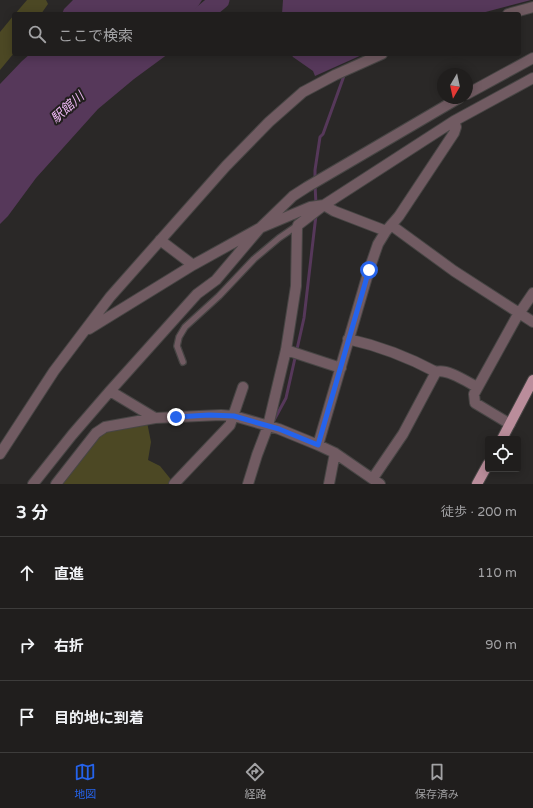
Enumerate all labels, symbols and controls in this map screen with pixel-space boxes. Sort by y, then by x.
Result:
search box [12,12,521,56]
icon: search [26,23,48,45]
text: ここで検索 [58,27,133,45]
north arrow [437,68,473,104]
water label: 駅館川 [48,87,89,127]
route start [360,261,378,279]
route end [167,408,185,426]
map controls [485,436,521,472]
button: locate [485,436,521,472]
text: 3 分 [16,502,48,523]
text: 徒歩 · 200 m [441,504,517,520]
icon: ahead [16,562,38,584]
text: 直進 [54,565,84,583]
text: 110 m [477,565,517,581]
icon: right [16,634,38,656]
text: 右折 [54,637,84,655]
text: 90 m [485,637,517,653]
icon: arrive [16,706,38,728]
text: 目的地に到着 [54,709,144,727]
tab: 地図 [74,761,96,801]
tab: 経路 [244,761,266,801]
tab: 保存済み [415,761,459,801]

